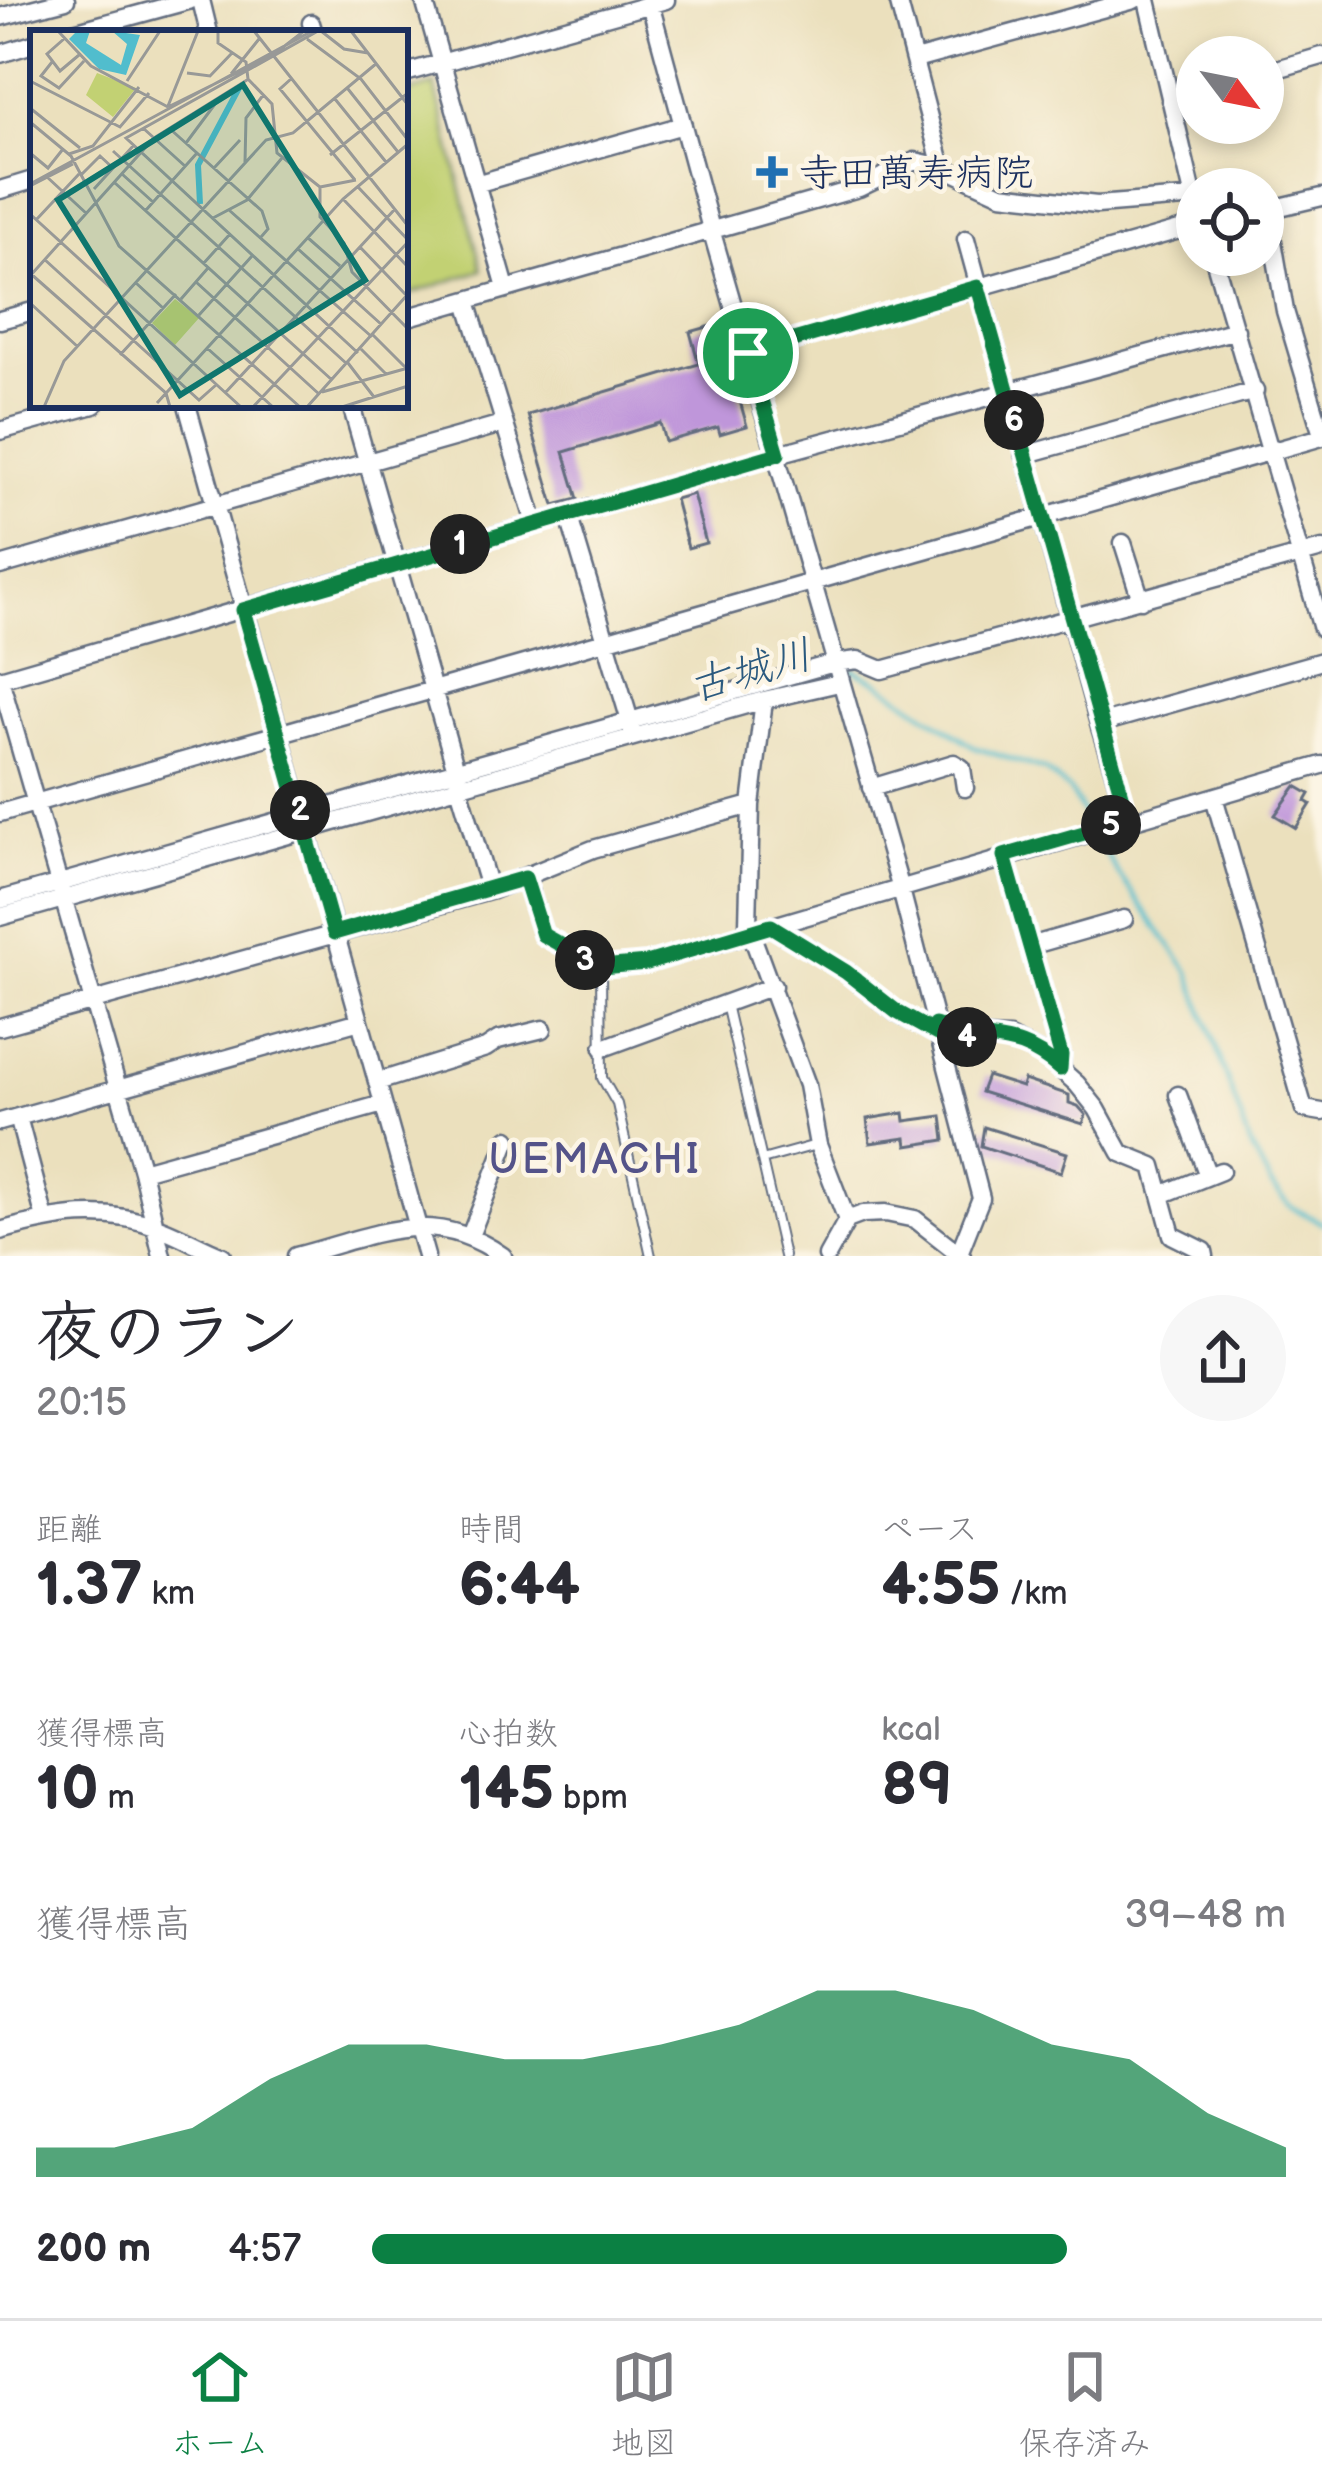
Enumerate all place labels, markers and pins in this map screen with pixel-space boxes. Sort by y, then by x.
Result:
place label: 寺田萬寿病院 [799,151,1033,198]
marker: 寺田萬寿病院 [756,156,788,188]
pin [697,302,799,404]
pin: 6 [984,390,1044,450]
pin: 1 [430,514,490,574]
pin: 2 [270,780,330,840]
pin: 5 [1081,795,1141,855]
pin: 3 [555,930,615,990]
pin: 4 [937,1007,997,1067]

